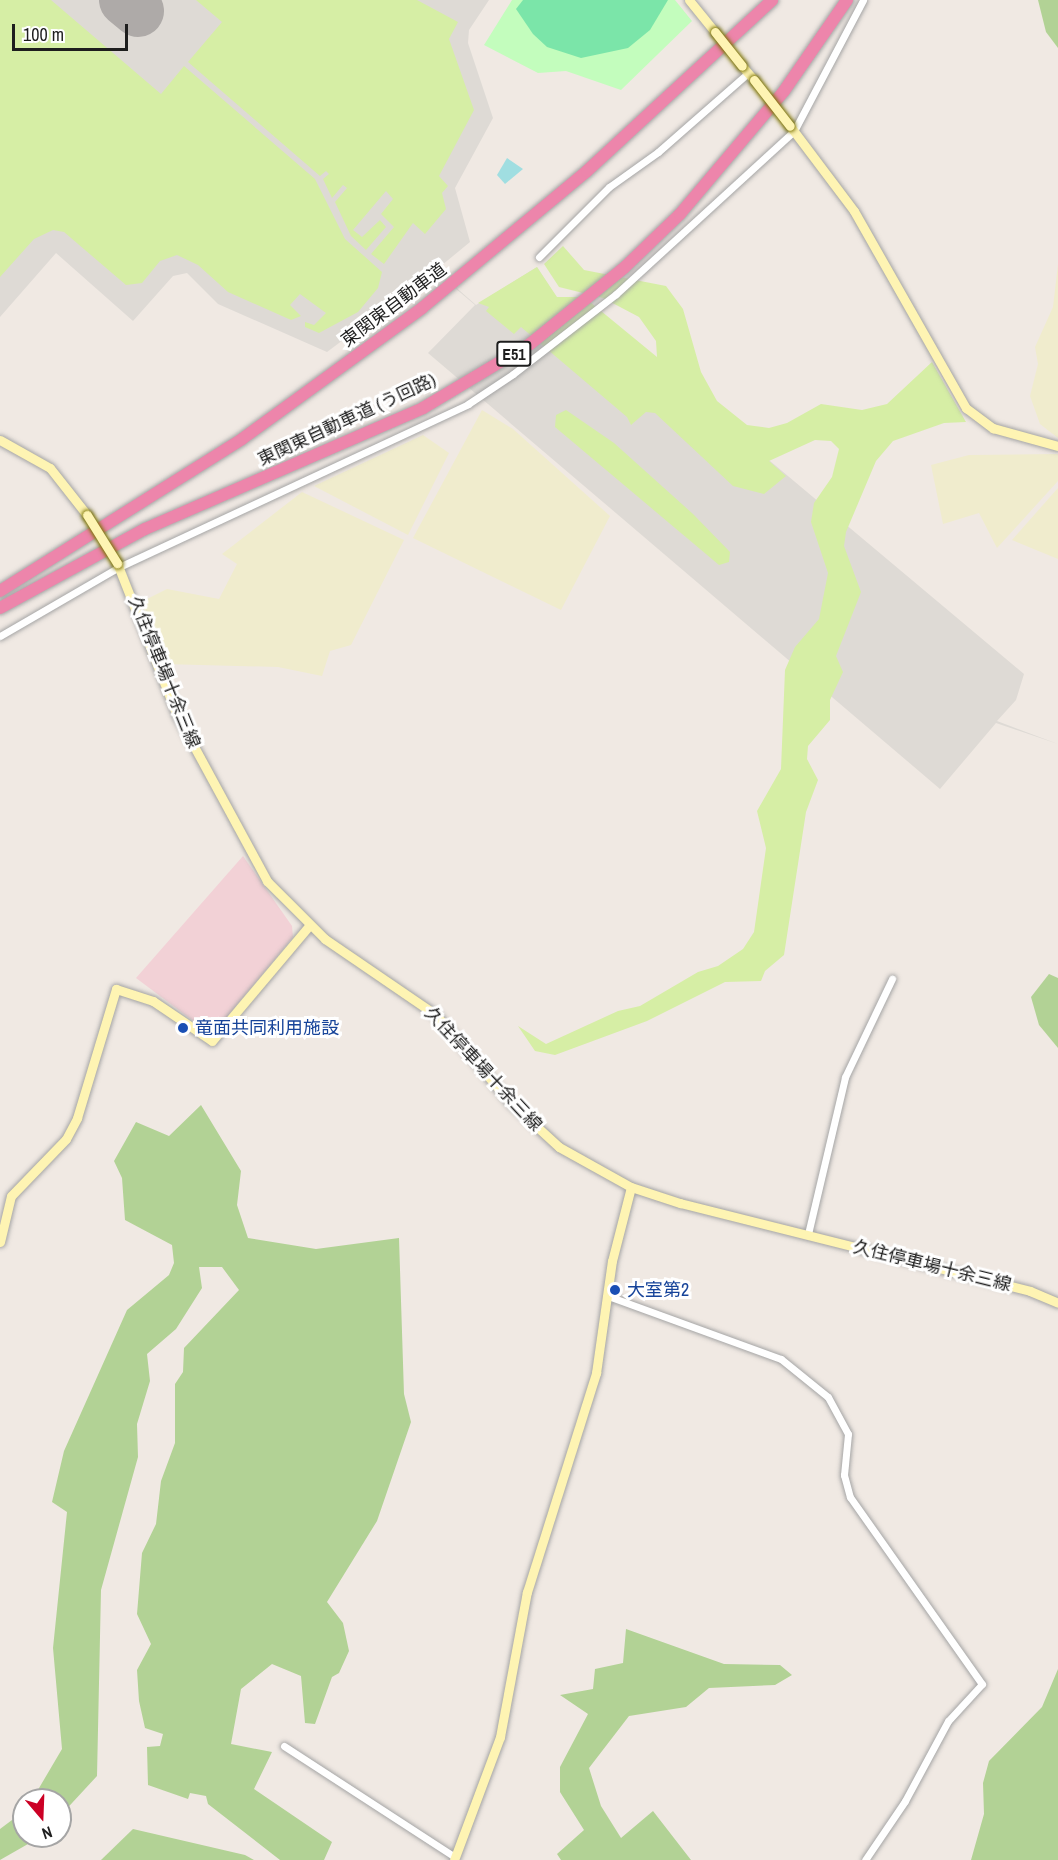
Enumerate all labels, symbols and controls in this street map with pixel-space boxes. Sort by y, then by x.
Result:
scale bar [15,12,130,50]
text: 100 m [23,22,64,47]
street label: 東関東自動車道 [337,258,451,352]
road number: E51 [496,341,532,367]
street label: 東関東自動車道 (う回路) [255,369,439,471]
street label: 久住停車場十余三線 [124,593,204,751]
street label: 久住停車場十余三線 [420,1002,546,1136]
place label: 竜面共同利用施設 [195,1017,339,1039]
marker: 竜面共同利用施設 [176,1021,190,1035]
street label: 久住停車場十余三線 [851,1236,1013,1296]
place label: 大室第2 [627,1279,689,1301]
marker: 大室第2 [608,1283,622,1297]
north arrow [12,1788,72,1848]
text: N [39,1821,55,1845]

